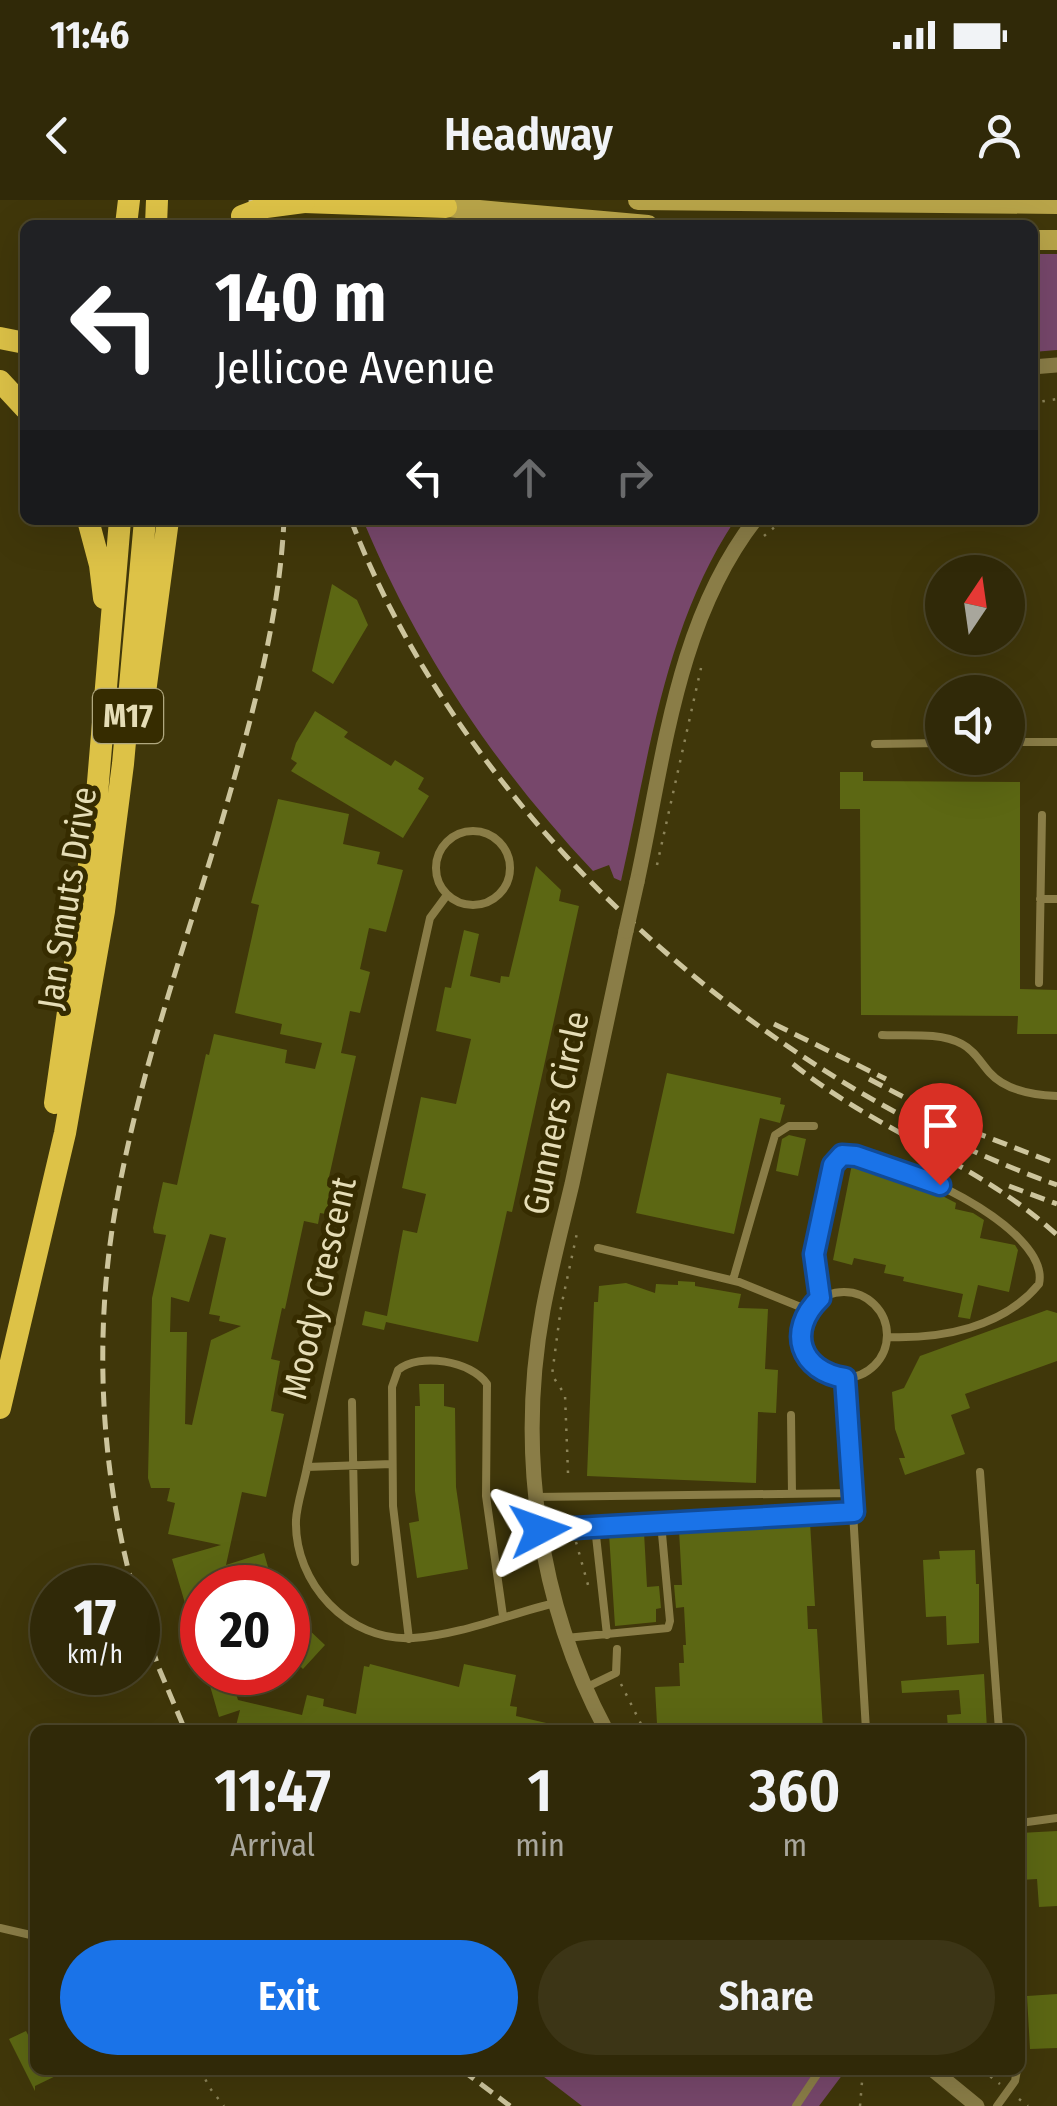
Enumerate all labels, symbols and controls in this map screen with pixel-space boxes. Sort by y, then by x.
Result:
text: 11:46 [50,12,129,58]
icon: back [30,108,85,163]
text: Headway [444,108,613,162]
icon: person [972,108,1027,163]
text: 140 m [215,256,387,340]
icon: left [50,260,180,390]
text: Jellicoe Avenue [215,341,495,395]
icon: left [397,450,452,505]
icon: ahead [502,450,557,505]
icon: right [607,450,662,505]
north arrow [925,555,1025,655]
map controls [925,555,1025,775]
button: sound [925,675,1025,775]
road number: M17 [93,689,163,743]
street label: Jan Smuts Drive [29,784,105,1012]
street label: Gunners Circle [514,1008,598,1218]
pin [898,1083,983,1186]
icon: arrive [913,1098,968,1153]
street label: Moody Crescent [273,1172,365,1403]
position arrow [488,1478,592,1582]
speed limit sign: 20 [180,1565,310,1695]
text: 17 [74,1588,116,1648]
text: km/h [67,1640,123,1670]
text: 11:47 [214,1755,331,1827]
text: 1 [528,1755,553,1827]
text: 360 [749,1755,841,1827]
text: Arrival [230,1826,315,1864]
text: min [515,1826,565,1864]
text: m [783,1826,807,1864]
button: Exit [60,1940,518,2055]
button: Share [538,1940,995,2055]

